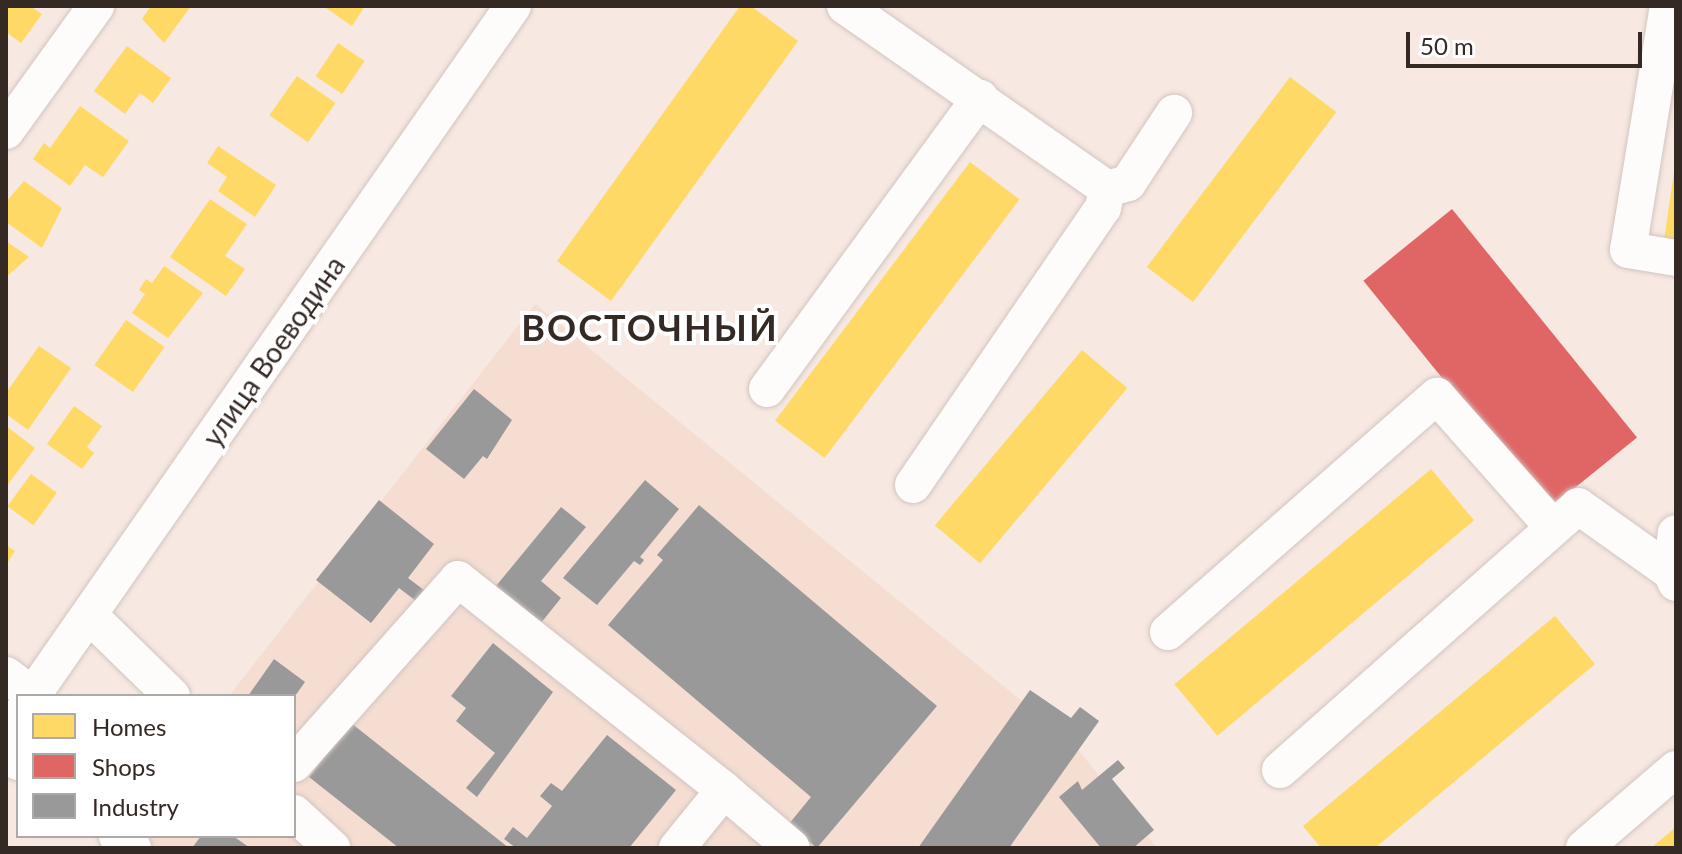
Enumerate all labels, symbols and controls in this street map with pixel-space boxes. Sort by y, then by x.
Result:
scale bar [1410,16,1646,66]
text: 50 m [1420,31,1474,60]
street label: улица Воеводина [195,249,351,453]
district label: ВОСТОЧНЫЙ [521,306,779,350]
legend [16,694,296,838]
text: Homes [92,712,166,741]
text: Shops [92,752,156,781]
text: Industry [92,792,179,821]

